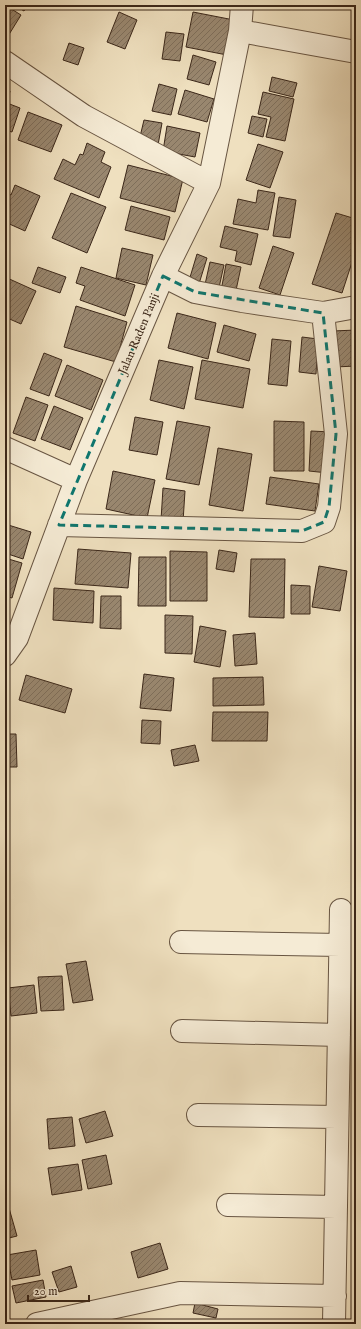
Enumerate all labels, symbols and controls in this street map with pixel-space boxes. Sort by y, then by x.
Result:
street label: Jalan Raden Panji [114,291,164,379]
scale bar [28,1277,89,1303]
text: 20 m [34,1284,57,1299]

